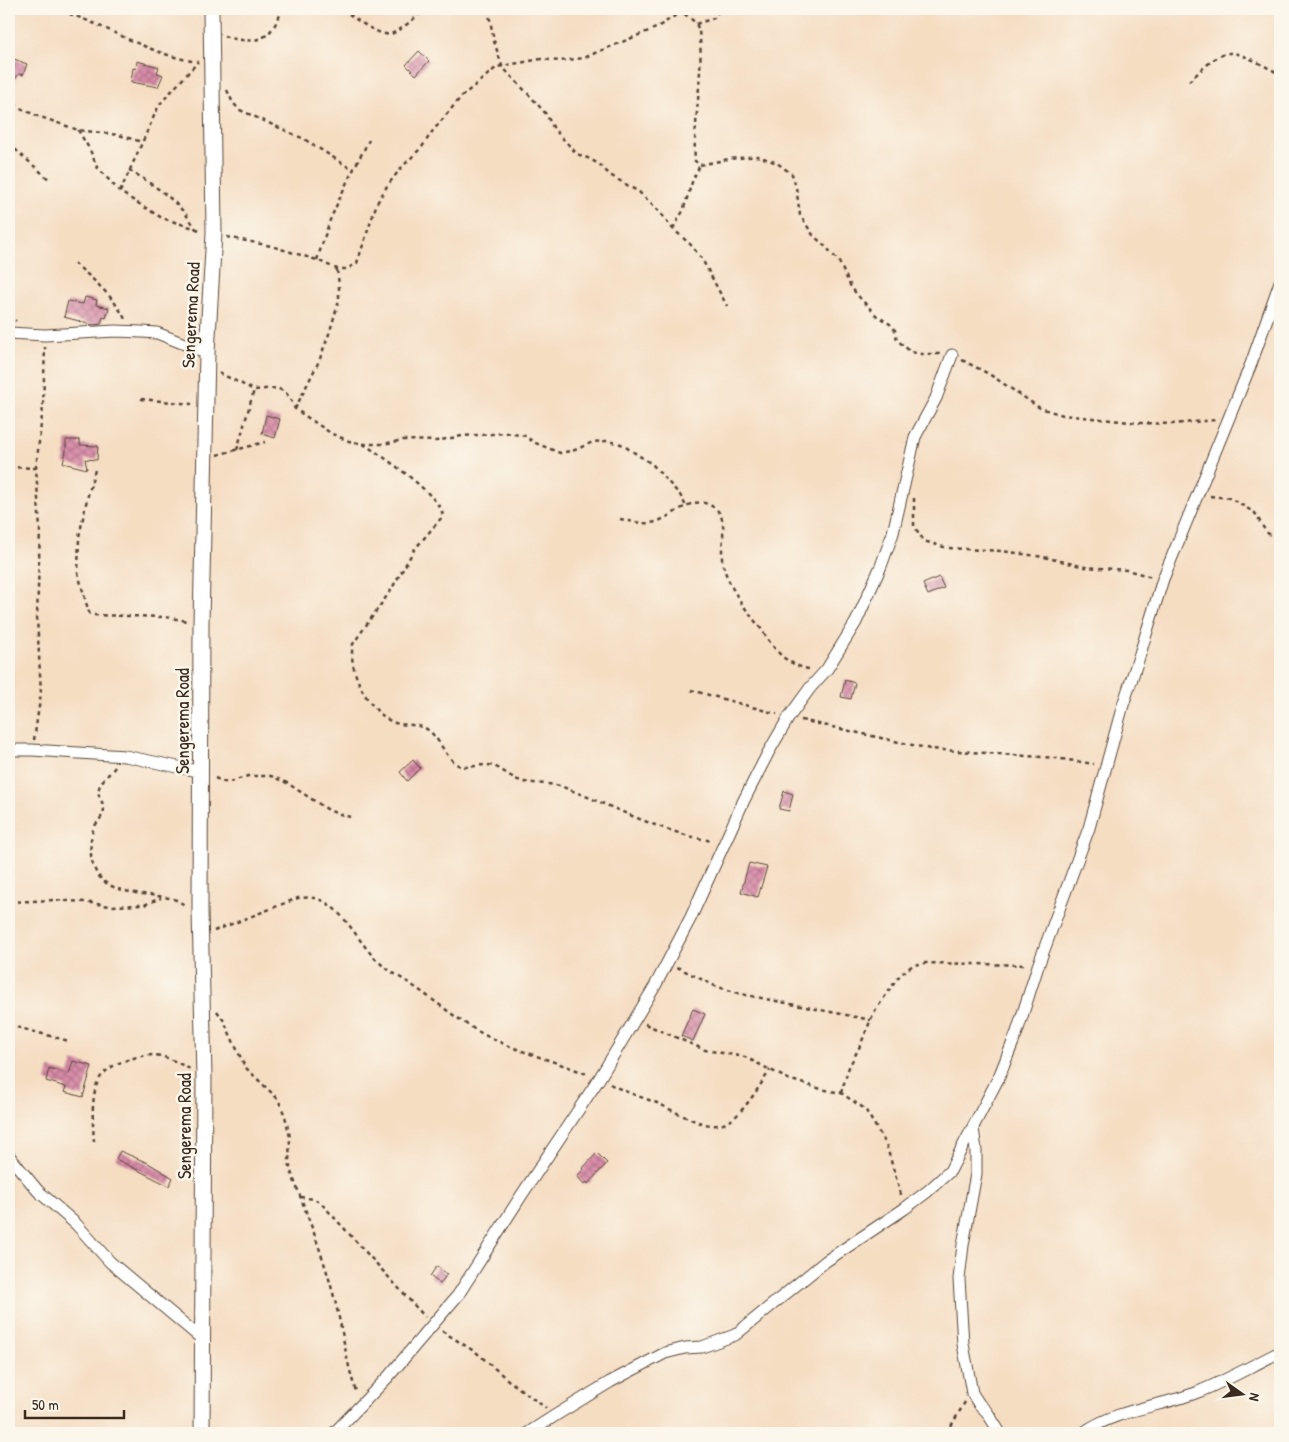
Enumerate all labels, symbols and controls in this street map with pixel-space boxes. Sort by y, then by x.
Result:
street label: Sengerema Road [175,262,206,368]
street label: Sengerema Road [170,668,195,774]
street label: Sengerema Road [172,1073,197,1179]
north arrow [1216,1370,1266,1420]
scale bar [25,1387,124,1419]
text: N [1245,1391,1265,1404]
text: 50 m [32,1394,59,1415]

